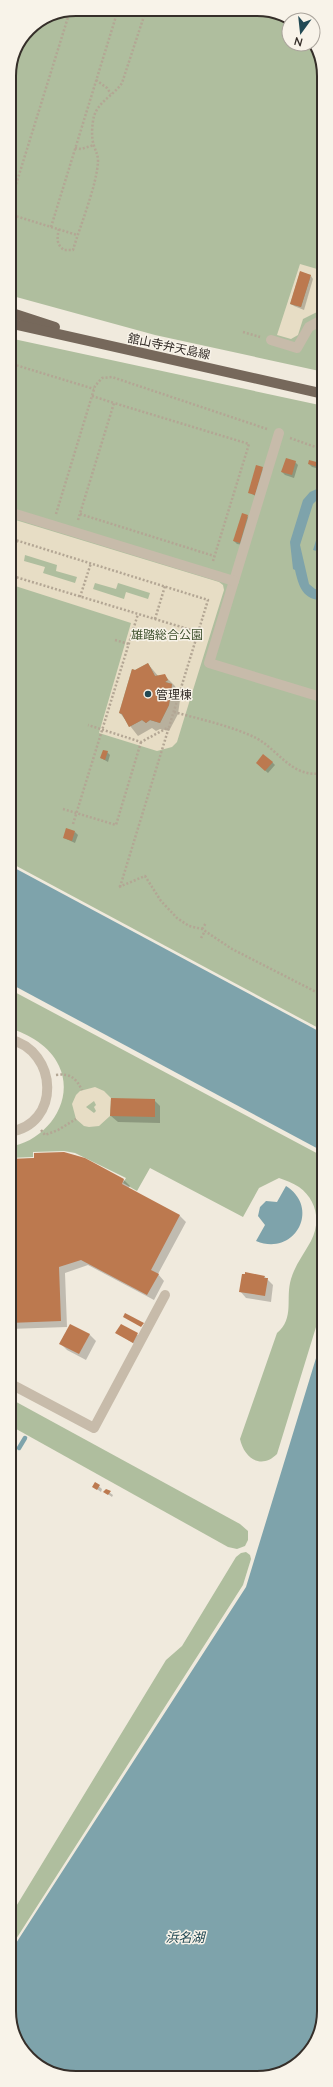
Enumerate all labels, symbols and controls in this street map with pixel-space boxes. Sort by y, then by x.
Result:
north arrow [281,12,321,52]
text: N [293,35,304,50]
street label: 舘山寺弁天島線 [126,330,212,362]
park label: 雄踏総合公園 [131,627,203,642]
place label: 管理棟 [156,687,192,702]
marker: 管理棟 [143,689,153,699]
water label: 浜名湖 [165,1929,206,1945]

